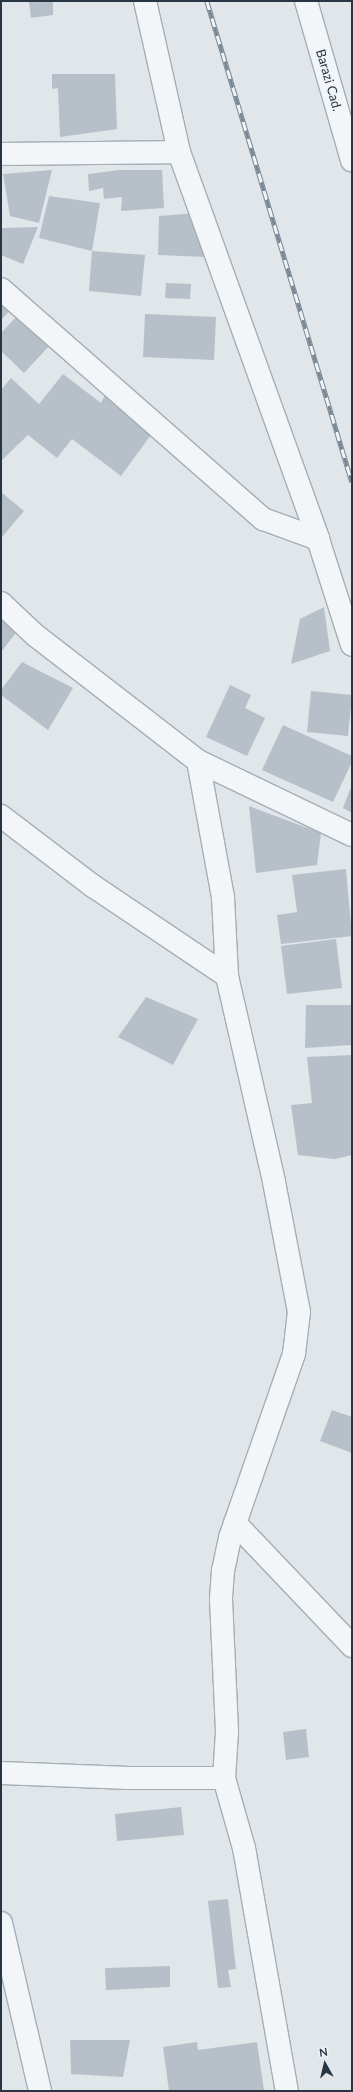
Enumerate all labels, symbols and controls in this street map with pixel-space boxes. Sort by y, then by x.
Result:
street label: Barazi Cad. [313,47,345,113]
north arrow [305,2044,345,2084]
text: N [318,2045,328,2059]

